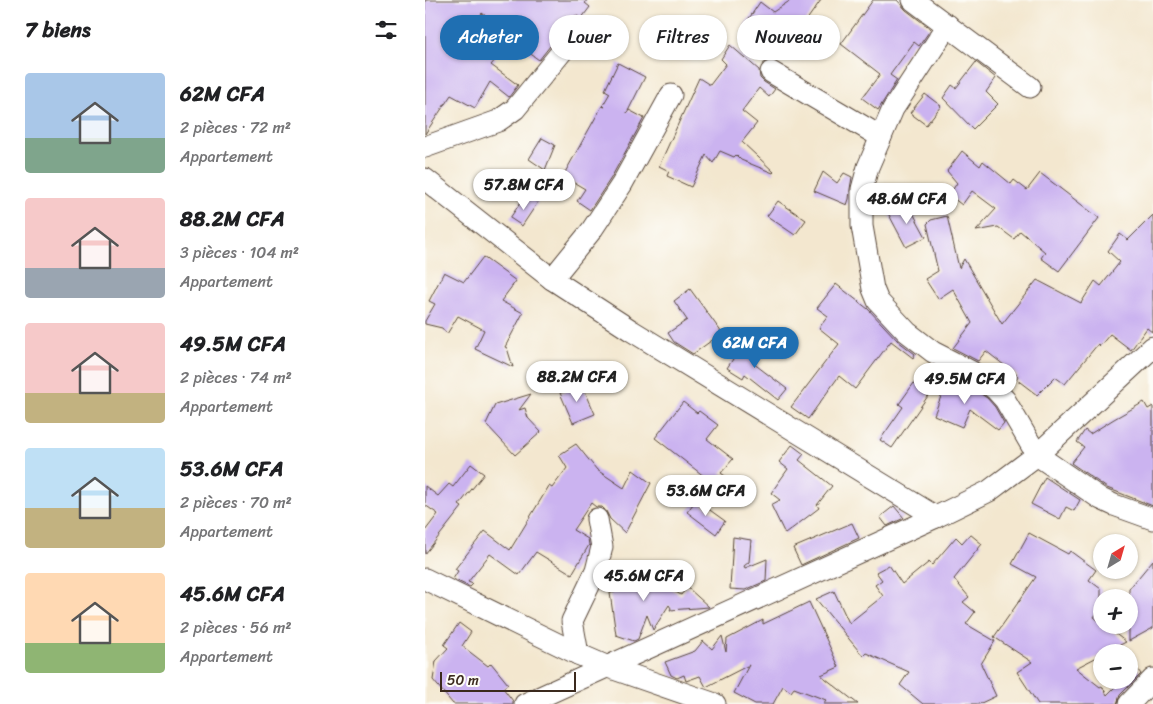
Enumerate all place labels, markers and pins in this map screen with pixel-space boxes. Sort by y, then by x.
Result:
pin: 57.8M CFA [467,168,581,211]
pin: 48.6M CFA [850,182,964,225]
pin: 62M CFA [709,326,801,369]
pin: 88.2M CFA [520,360,634,403]
pin: 49.5M CFA [908,362,1022,405]
pin: 53.6M CFA [649,474,763,517]
pin: 45.6M CFA [587,560,701,602]

